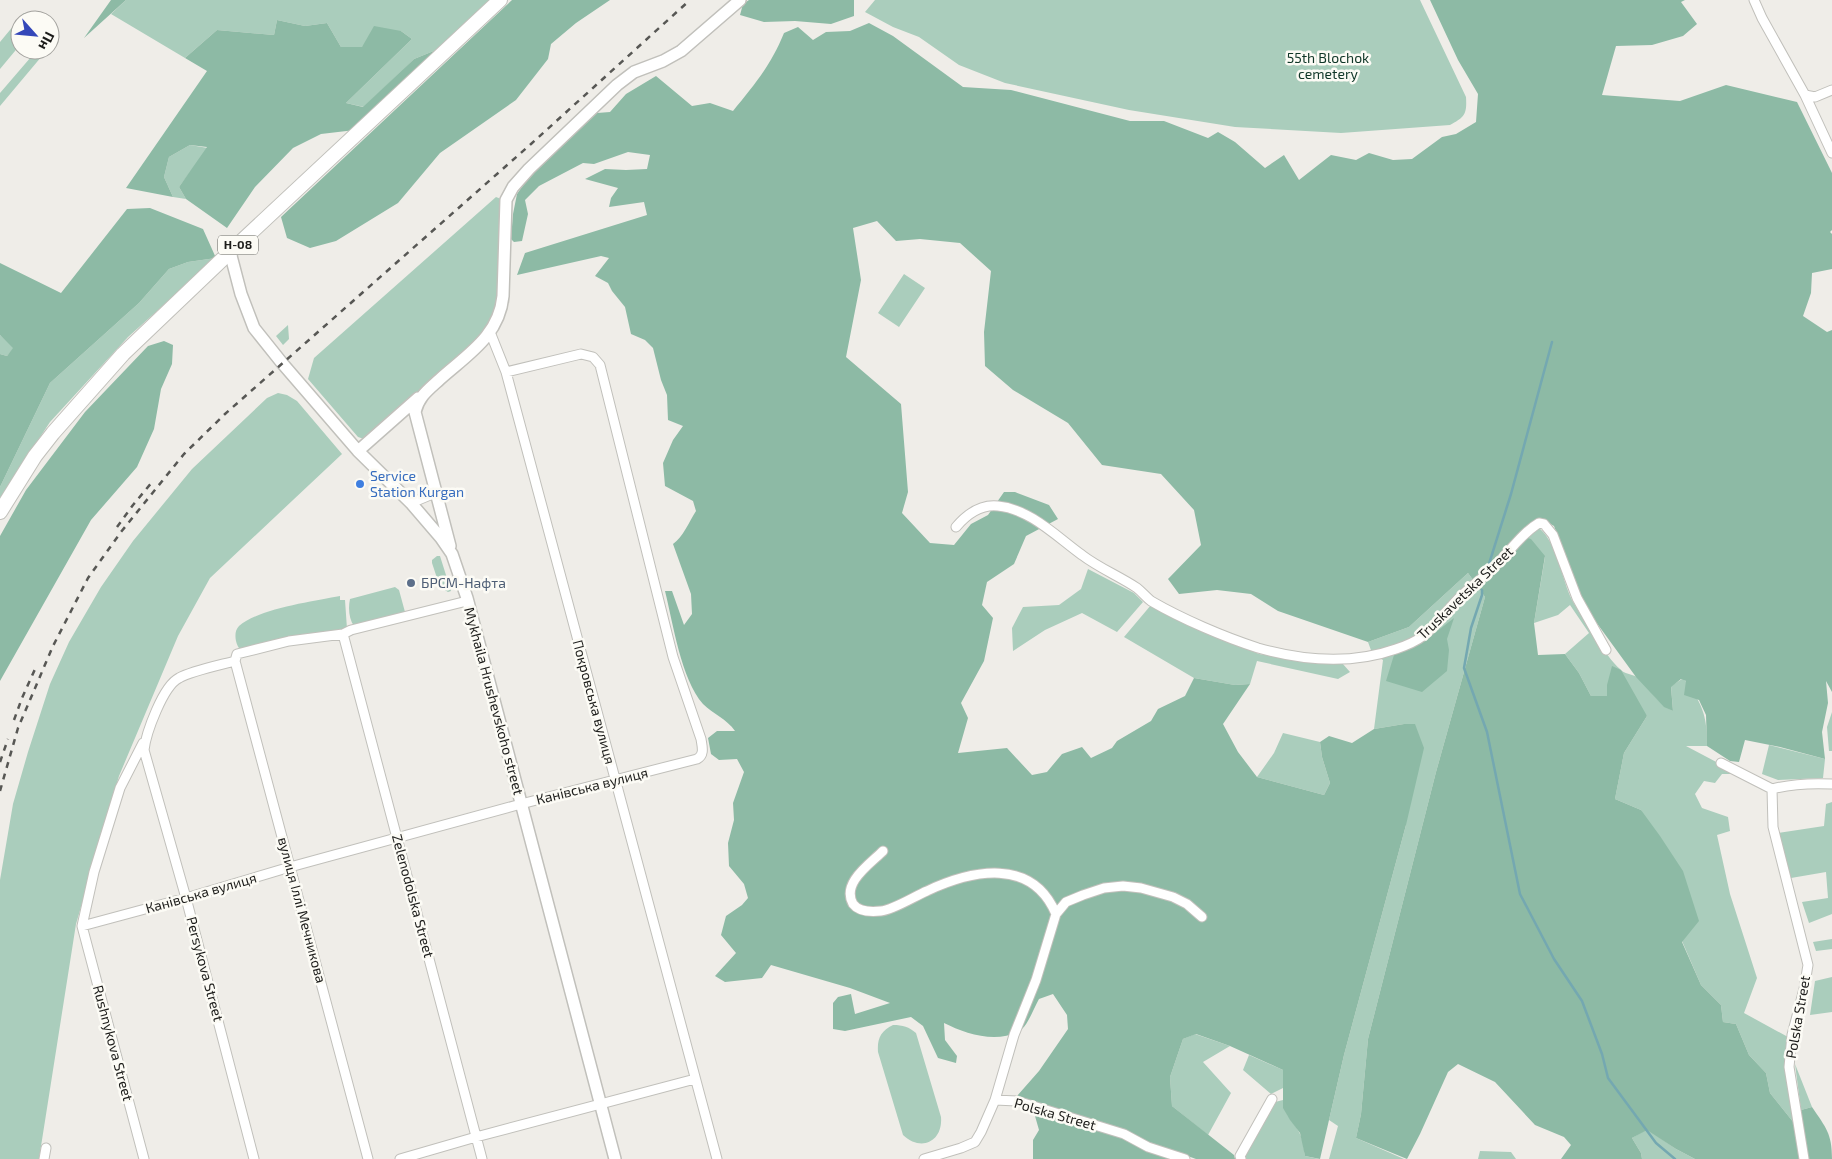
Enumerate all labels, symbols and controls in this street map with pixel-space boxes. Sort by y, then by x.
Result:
north arrow [10,10,60,60]
text: Пн [35,29,59,53]
park label: 55th Blochok cemetery [1287,49,1369,82]
road number: Н-08 [218,236,258,254]
place label: Service Station Kurgan [370,467,464,500]
marker: Service Station Kurgan [354,478,366,490]
street label: Truskavetska Street [1413,543,1516,643]
place label: БРСМ-Нафта [421,574,506,591]
marker: БРСМ-Нафта [405,577,417,589]
street label: Mykhaila Hrushevskoho street [461,605,528,797]
street label: Покровська вулиця [570,638,619,766]
street label: Канівська вулиця [534,763,650,808]
street label: Zelenodolska Street [389,832,438,960]
street label: вулиця Іллі Мечникова [275,835,330,985]
street label: Канівська вулиця [143,869,258,916]
street label: Persykova Street [183,915,228,1023]
street label: Polska Street [1782,974,1813,1060]
street label: Rushnykova Street [90,983,137,1103]
street label: Polska Street [1012,1094,1098,1133]

